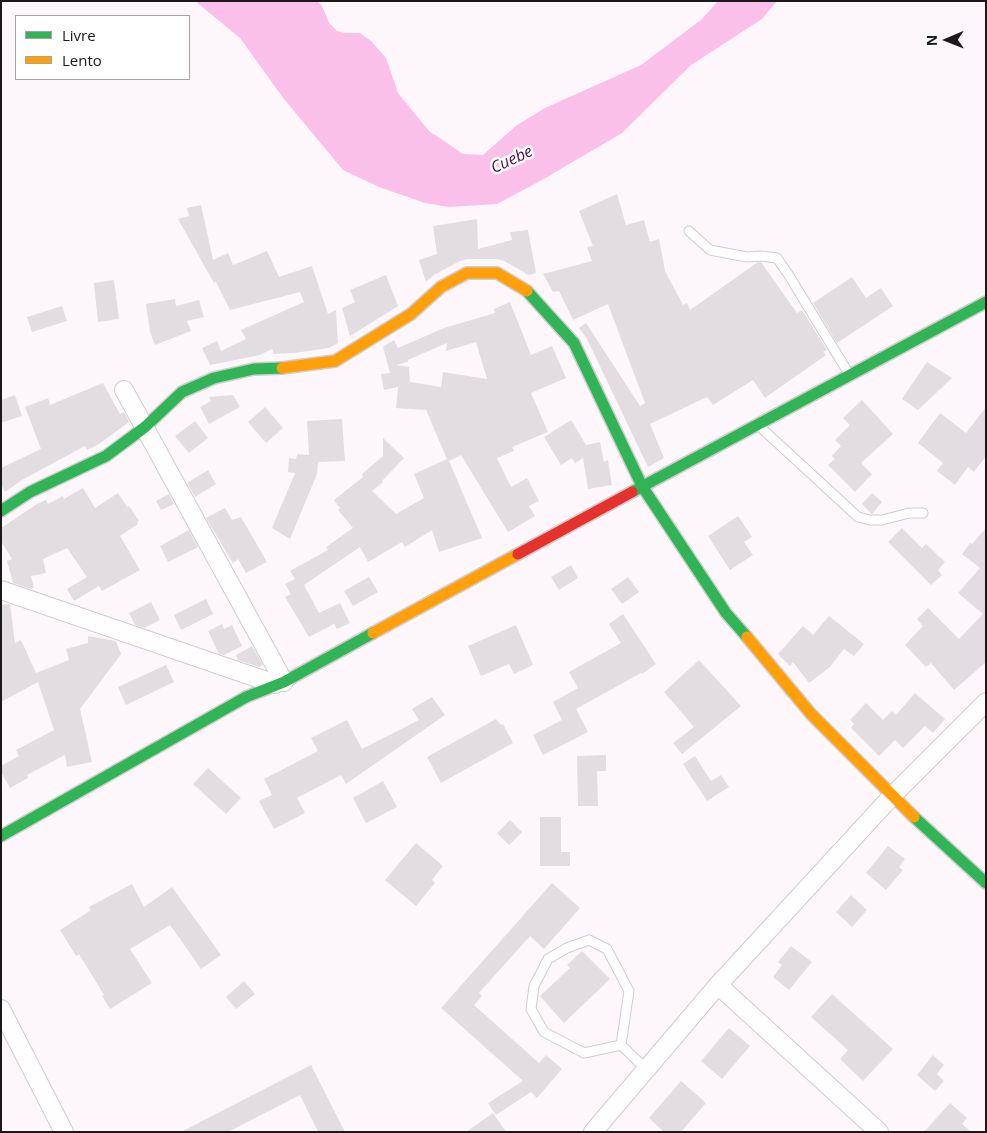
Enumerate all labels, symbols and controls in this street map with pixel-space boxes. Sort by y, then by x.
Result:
legend [15,15,190,80]
north arrow [922,15,972,65]
text: Livre [62,25,96,45]
text: N [922,34,941,46]
text: Lento [62,50,102,70]
water label: Cuebe [488,142,536,178]

